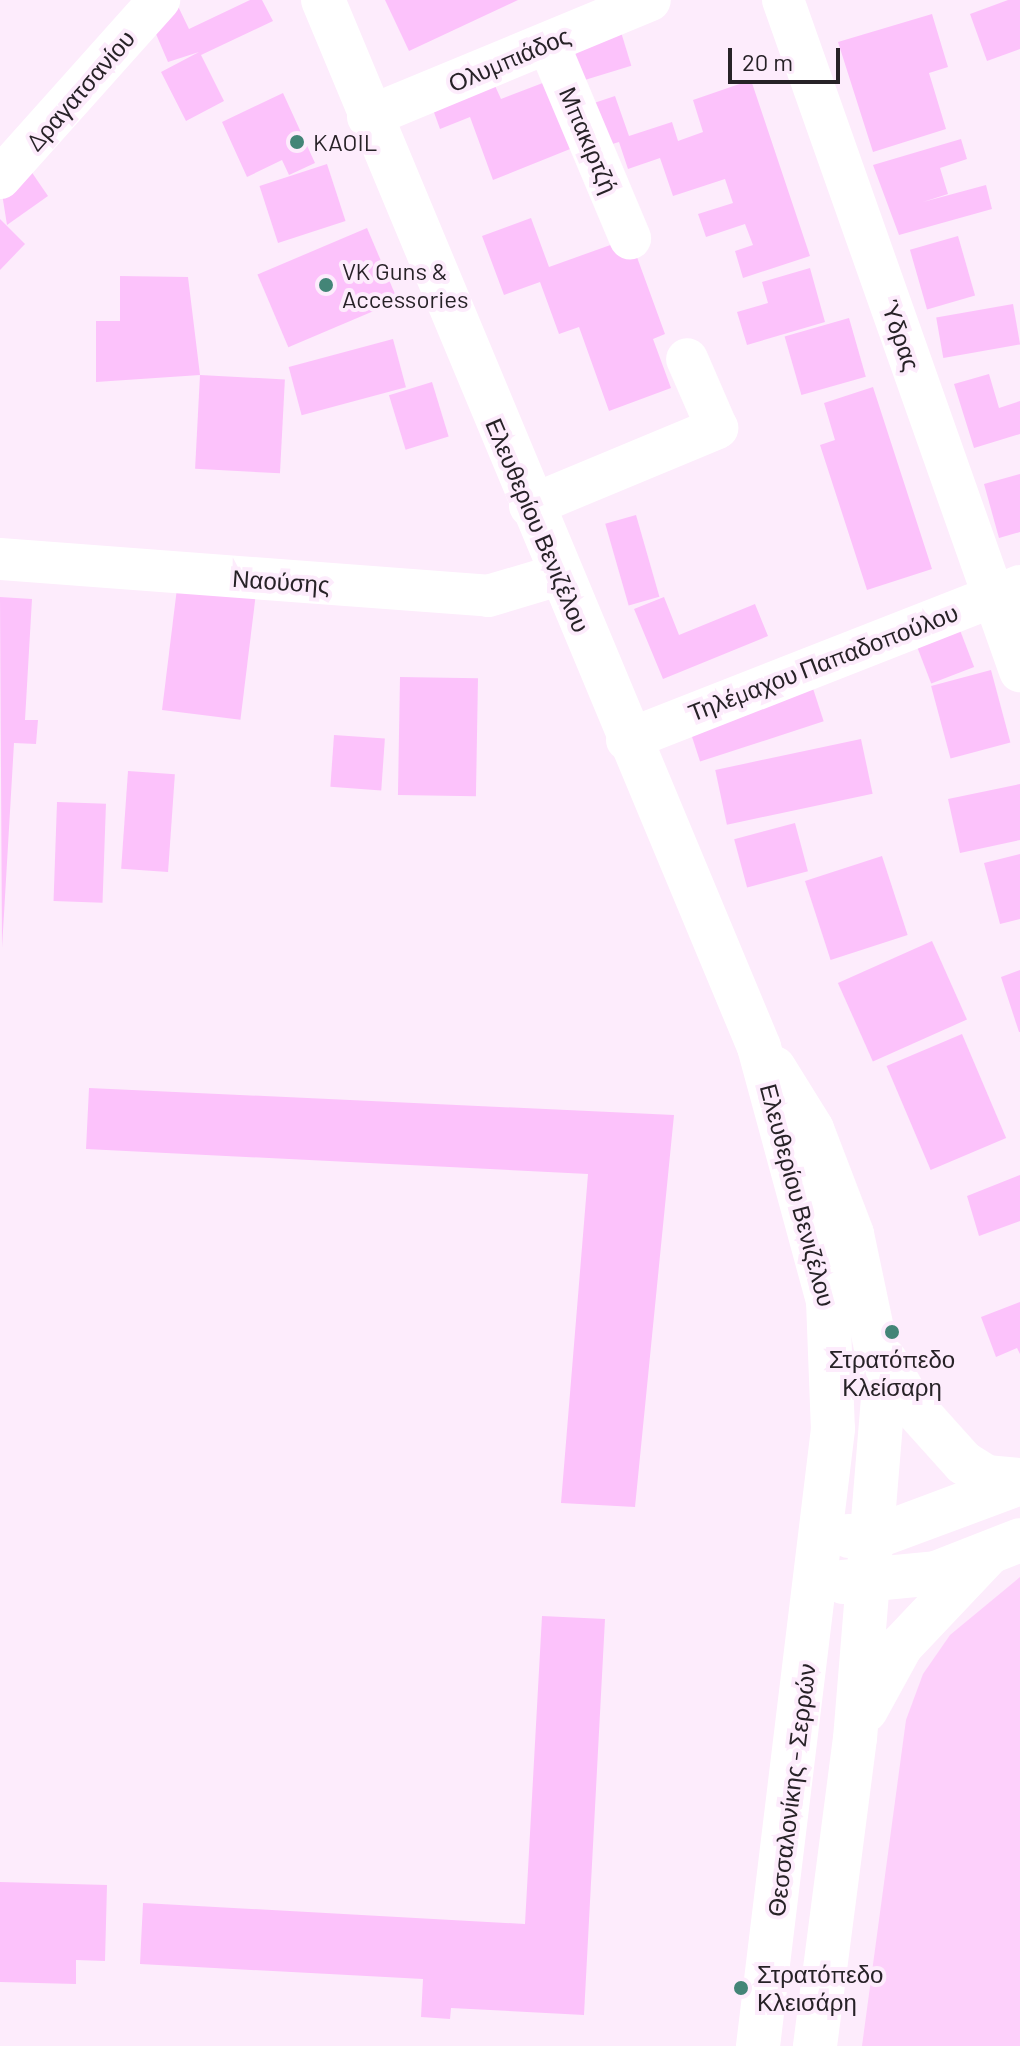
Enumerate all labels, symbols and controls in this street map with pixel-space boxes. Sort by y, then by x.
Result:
street label: Ολυμπιάδος [444,20,574,98]
street label: Δραγατσανίου [20,24,140,156]
scale bar [732,32,844,82]
text: 20 m [742,47,793,76]
street label: Μπακιρτζή [554,83,624,197]
place label: KAOIL [313,128,377,156]
marker: KAOIL [288,133,306,151]
place label: VK Guns & Accessories [342,257,468,313]
marker: VK Guns & Accessories [317,276,335,294]
street label: Ύδρας [876,296,926,374]
street label: Ελευθερίου Βενιζέλου [480,414,596,636]
street label: Ναούσης [231,563,331,599]
street label: Τηλέμαχου Παπαδοπούλου [684,597,962,727]
street label: Ελευθερίου Βενιζέλου [754,1080,842,1310]
marker: Στρατόπεδο Κλείσαρη [883,1323,901,1341]
place label: Στρατόπεδο Κλείσαρη [829,1345,955,1401]
street label: Θεσσαλονίκης - Σερρών [761,1662,821,1918]
place label: Στρατόπεδο Κλεισάρη [757,1960,883,2016]
marker: Στρατόπεδο Κλεισάρη [732,1979,750,1997]

